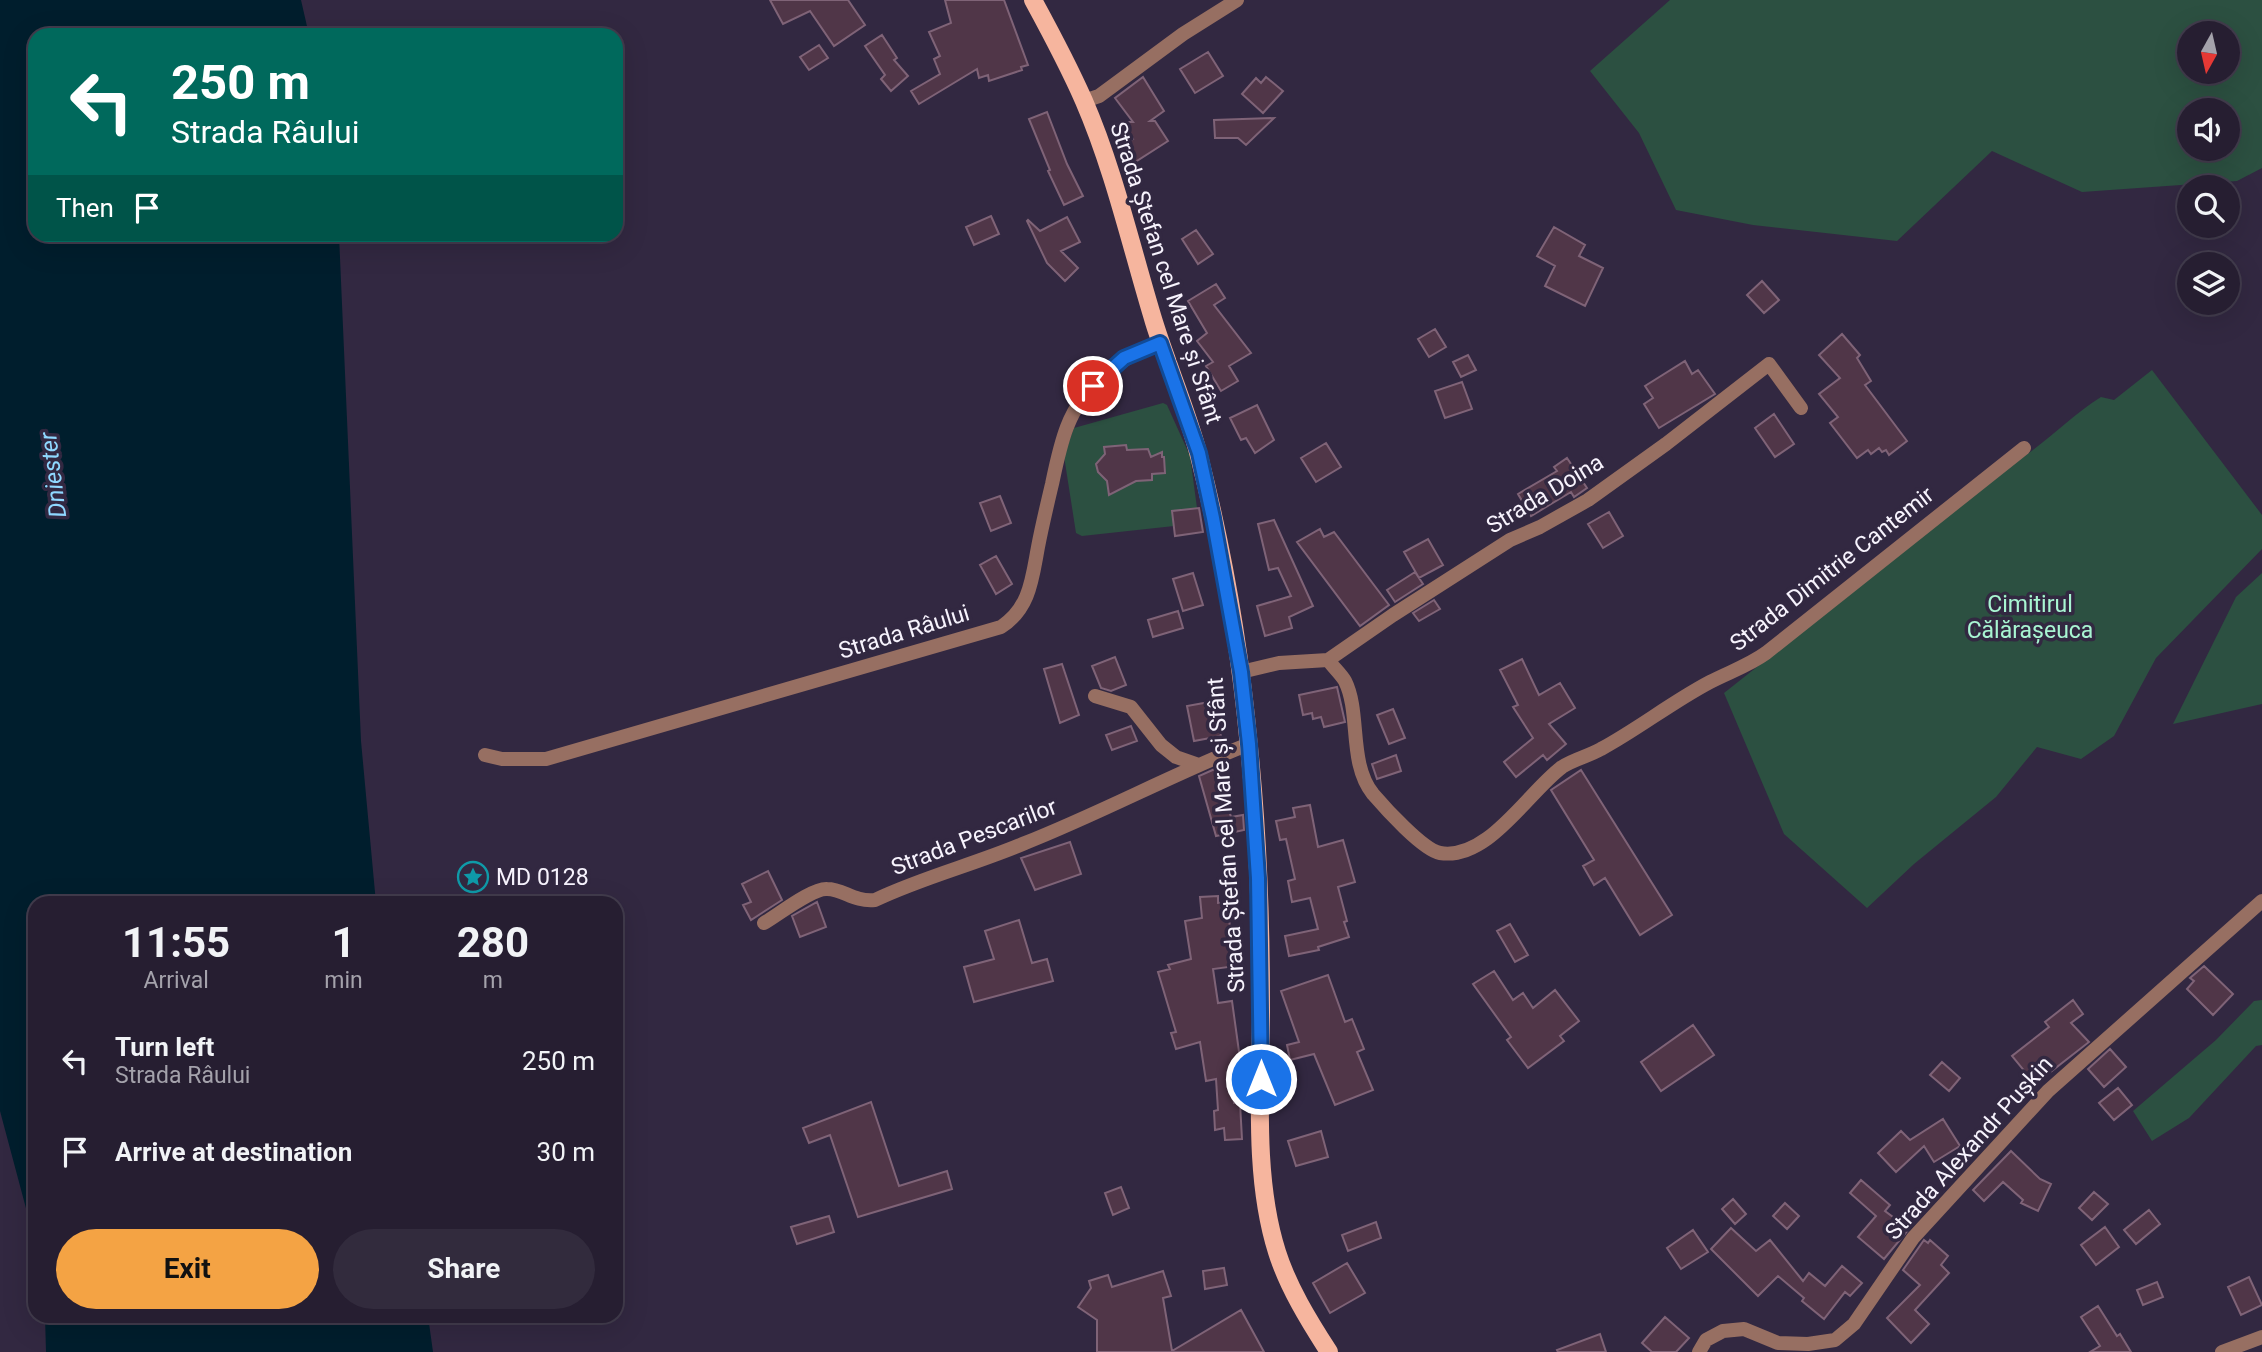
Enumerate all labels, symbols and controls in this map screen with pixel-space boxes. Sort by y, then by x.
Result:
north arrow [2177,21,2240,84]
map controls [2177,21,2240,315]
text: 250 m [171,54,310,111]
icon: left [56,56,147,147]
button: sound [2177,98,2240,161]
text: Strada Râului [171,113,359,151]
street label: Strada Ștefan cel Mare și Sfânt [1104,119,1228,427]
button: search [2177,175,2240,238]
icon: arrive [128,189,166,227]
text: Then [56,193,114,223]
button: layers [2177,252,2240,315]
pin [1063,356,1123,416]
icon: arrive [1074,367,1112,405]
water label: Dniester [34,430,72,519]
street label: Strada Doina [1482,449,1608,539]
street label: Strada Dimitrie Cantemir [1725,481,1939,657]
park label: Cimitirul Călărașeuca [1967,591,2093,644]
street label: Strada Râului [835,599,973,665]
street label: Strada Ștefan cel Mare și Sfânt [1202,677,1250,993]
street label: Strada Pescarilor [887,793,1061,881]
place icon: MD 0128 [456,860,490,894]
place label: MD 0128 [496,864,589,891]
text: 11:55 [122,918,230,967]
text: 1 [331,918,356,967]
text: 280 [457,918,529,967]
text: Arrival [143,967,209,994]
text: min [324,967,363,994]
text: m [483,967,503,994]
text: Turn left [115,1032,214,1062]
icon: left [56,1042,94,1080]
position arrow [1224,1042,1298,1116]
text: 250 m [522,1046,595,1076]
street label: Strada Alexandr Pușkin [1880,1051,2058,1245]
text: Strada Râului [115,1062,250,1089]
icon: arrive [56,1133,94,1171]
text: Arrive at destination [115,1137,352,1167]
text: 30 m [537,1137,595,1167]
button: Exit [56,1229,319,1309]
button: Share [333,1229,595,1309]

